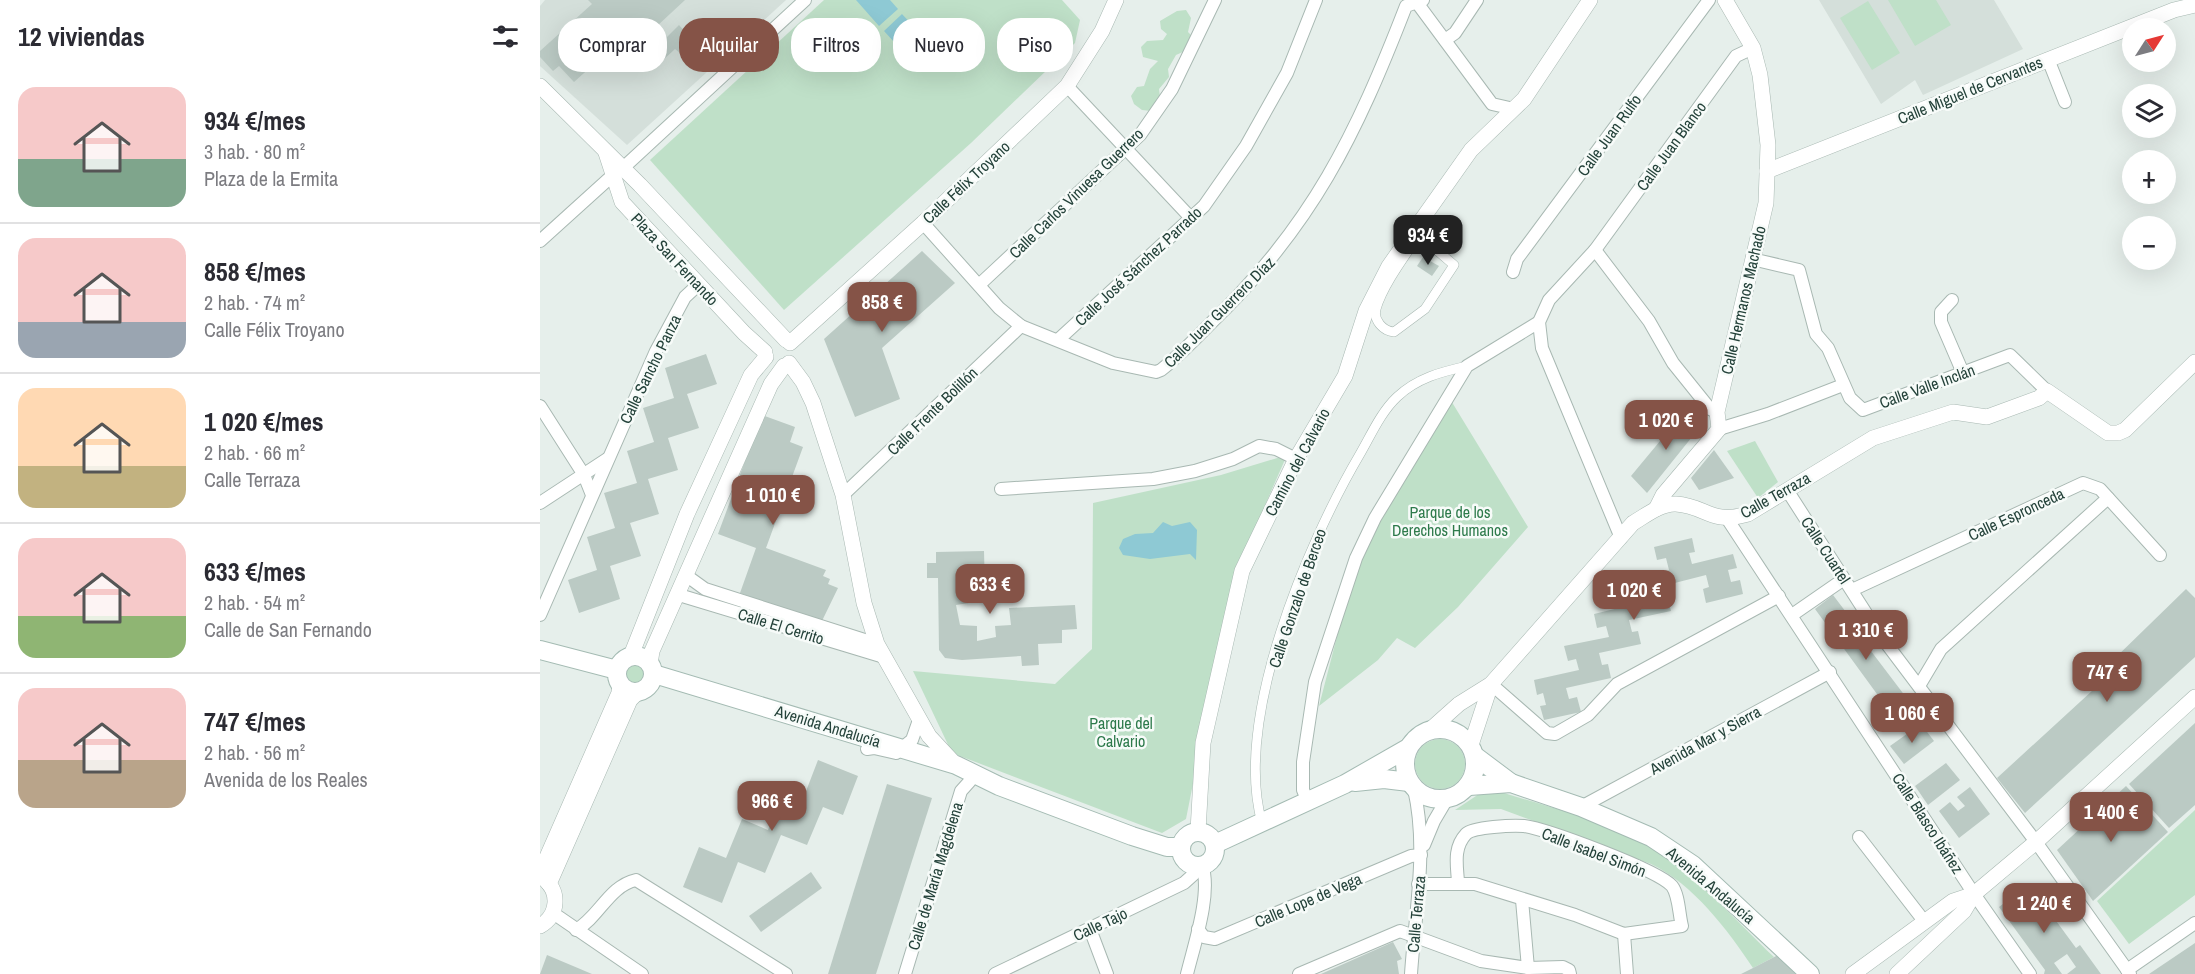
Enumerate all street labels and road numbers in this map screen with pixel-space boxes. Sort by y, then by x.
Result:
street label: Calle Miguel de Cervantes [1894,51,2046,129]
street label: Calle Juan Rulfo [1572,90,1646,180]
street label: Calle Juan Blanco [1631,97,1711,195]
street label: Calle Carlos Vinuesa Guerrero [1004,123,1148,263]
street label: Calle Félix Troyano [917,136,1015,228]
street label: Calle José Sánchez Parrado [1070,201,1206,331]
street label: Plaza San Fernando [626,208,724,310]
street label: Calle Hermanos Machado [1715,224,1771,376]
street label: Calle Juan Guerrero Díaz [1159,251,1280,372]
street label: Calle Sancho Panza [614,310,686,427]
street label: Calle Valle Inclán [1876,358,1978,414]
street label: Calle Frente Bolillón [882,362,982,460]
street label: Camino del Calvario [1259,404,1335,520]
street label: Calle Terraza [1736,466,1815,523]
street label: Calle Espronceda [1964,482,2068,546]
street label: Calle Cuartel [1796,512,1856,588]
street label: Calle Gonzalo de Berceo [1263,525,1331,671]
street label: Calle El Cerrito [735,602,827,650]
street label: Avenida Andalucía [772,699,884,753]
street label: Avenida Mar y Sierra [1645,700,1765,780]
street label: Calle Blasco Ibáñez [1887,768,1969,878]
street label: Calle de María Magdelena [902,799,968,953]
street label: Calle Isabel Simón [1539,822,1649,882]
street label: Avenida Andalucía [1661,841,1760,929]
street label: Calle Lope de Vega [1251,867,1366,933]
street label: Calle Terraza [1402,874,1430,953]
street label: Calle Tajo [1069,902,1131,946]

